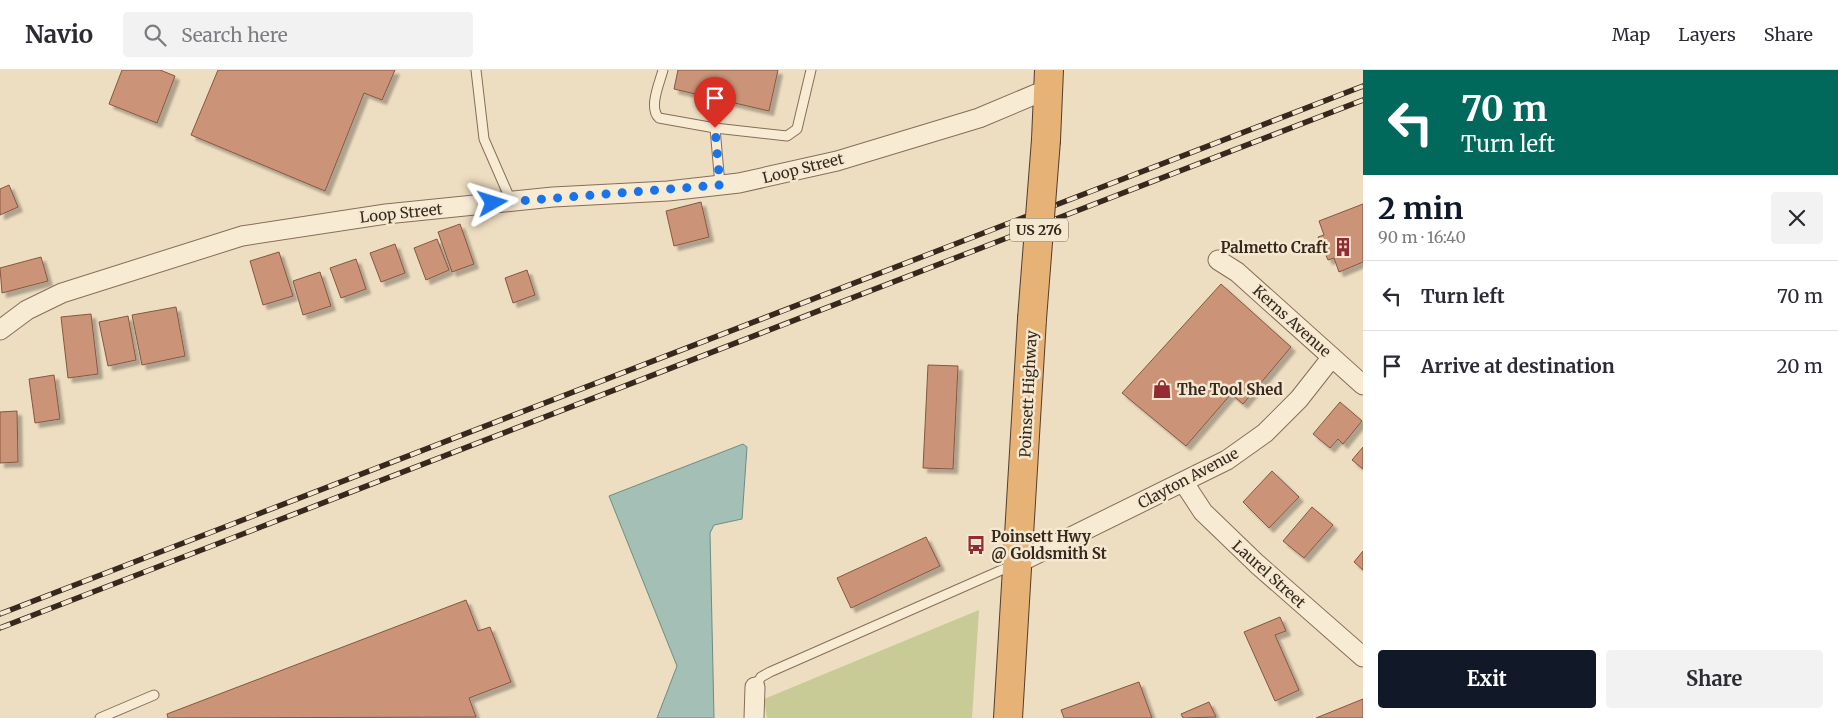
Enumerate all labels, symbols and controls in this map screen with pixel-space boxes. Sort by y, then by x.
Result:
search box [123,12,473,57]
text: Navio [25,19,93,50]
icon: search [141,21,169,49]
text: Search here [181,23,288,47]
text: Map [1612,23,1650,46]
text: Layers [1678,23,1736,46]
text: Share [1764,23,1813,46]
pin [694,77,736,128]
icon: arrive [701,84,729,112]
text: 70 m [1461,87,1548,131]
icon: left [1378,90,1443,155]
text: Turn left [1461,130,1555,158]
street label: Loop Street [760,149,846,187]
position arrow [466,176,518,228]
text: 2 min [1378,189,1463,227]
button: close [1771,192,1823,244]
street label: Loop Street [359,199,443,227]
road number: US 276 [1010,218,1068,242]
text: 90 m · 16:40 [1378,227,1466,247]
building icon: Palmetto Craft [1332,236,1354,258]
place label: Palmetto Craft [1220,238,1328,257]
street label: Kerns Avenue [1249,281,1335,361]
icon: left [1378,282,1406,310]
text: Turn left [1421,284,1505,308]
text: 70 m [1777,284,1823,308]
street label: Poinsett Highway [1015,329,1041,458]
icon: arrive [1378,352,1406,380]
text: Arrive at destination [1421,354,1615,378]
text: 20 m [1776,354,1823,378]
shop icon: The Tool Shed [1151,378,1173,400]
place label: The Tool Shed [1177,380,1283,399]
street label: Clayton Avenue [1134,443,1242,513]
place label: Poinsett Hwy @ Goldsmith St [991,527,1107,563]
bus stop icon: Poinsett Hwy @ Goldsmith St [965,534,987,556]
street label: Laurel Street [1228,536,1310,612]
button: Exit [1378,650,1596,708]
button: Share [1606,650,1823,708]

